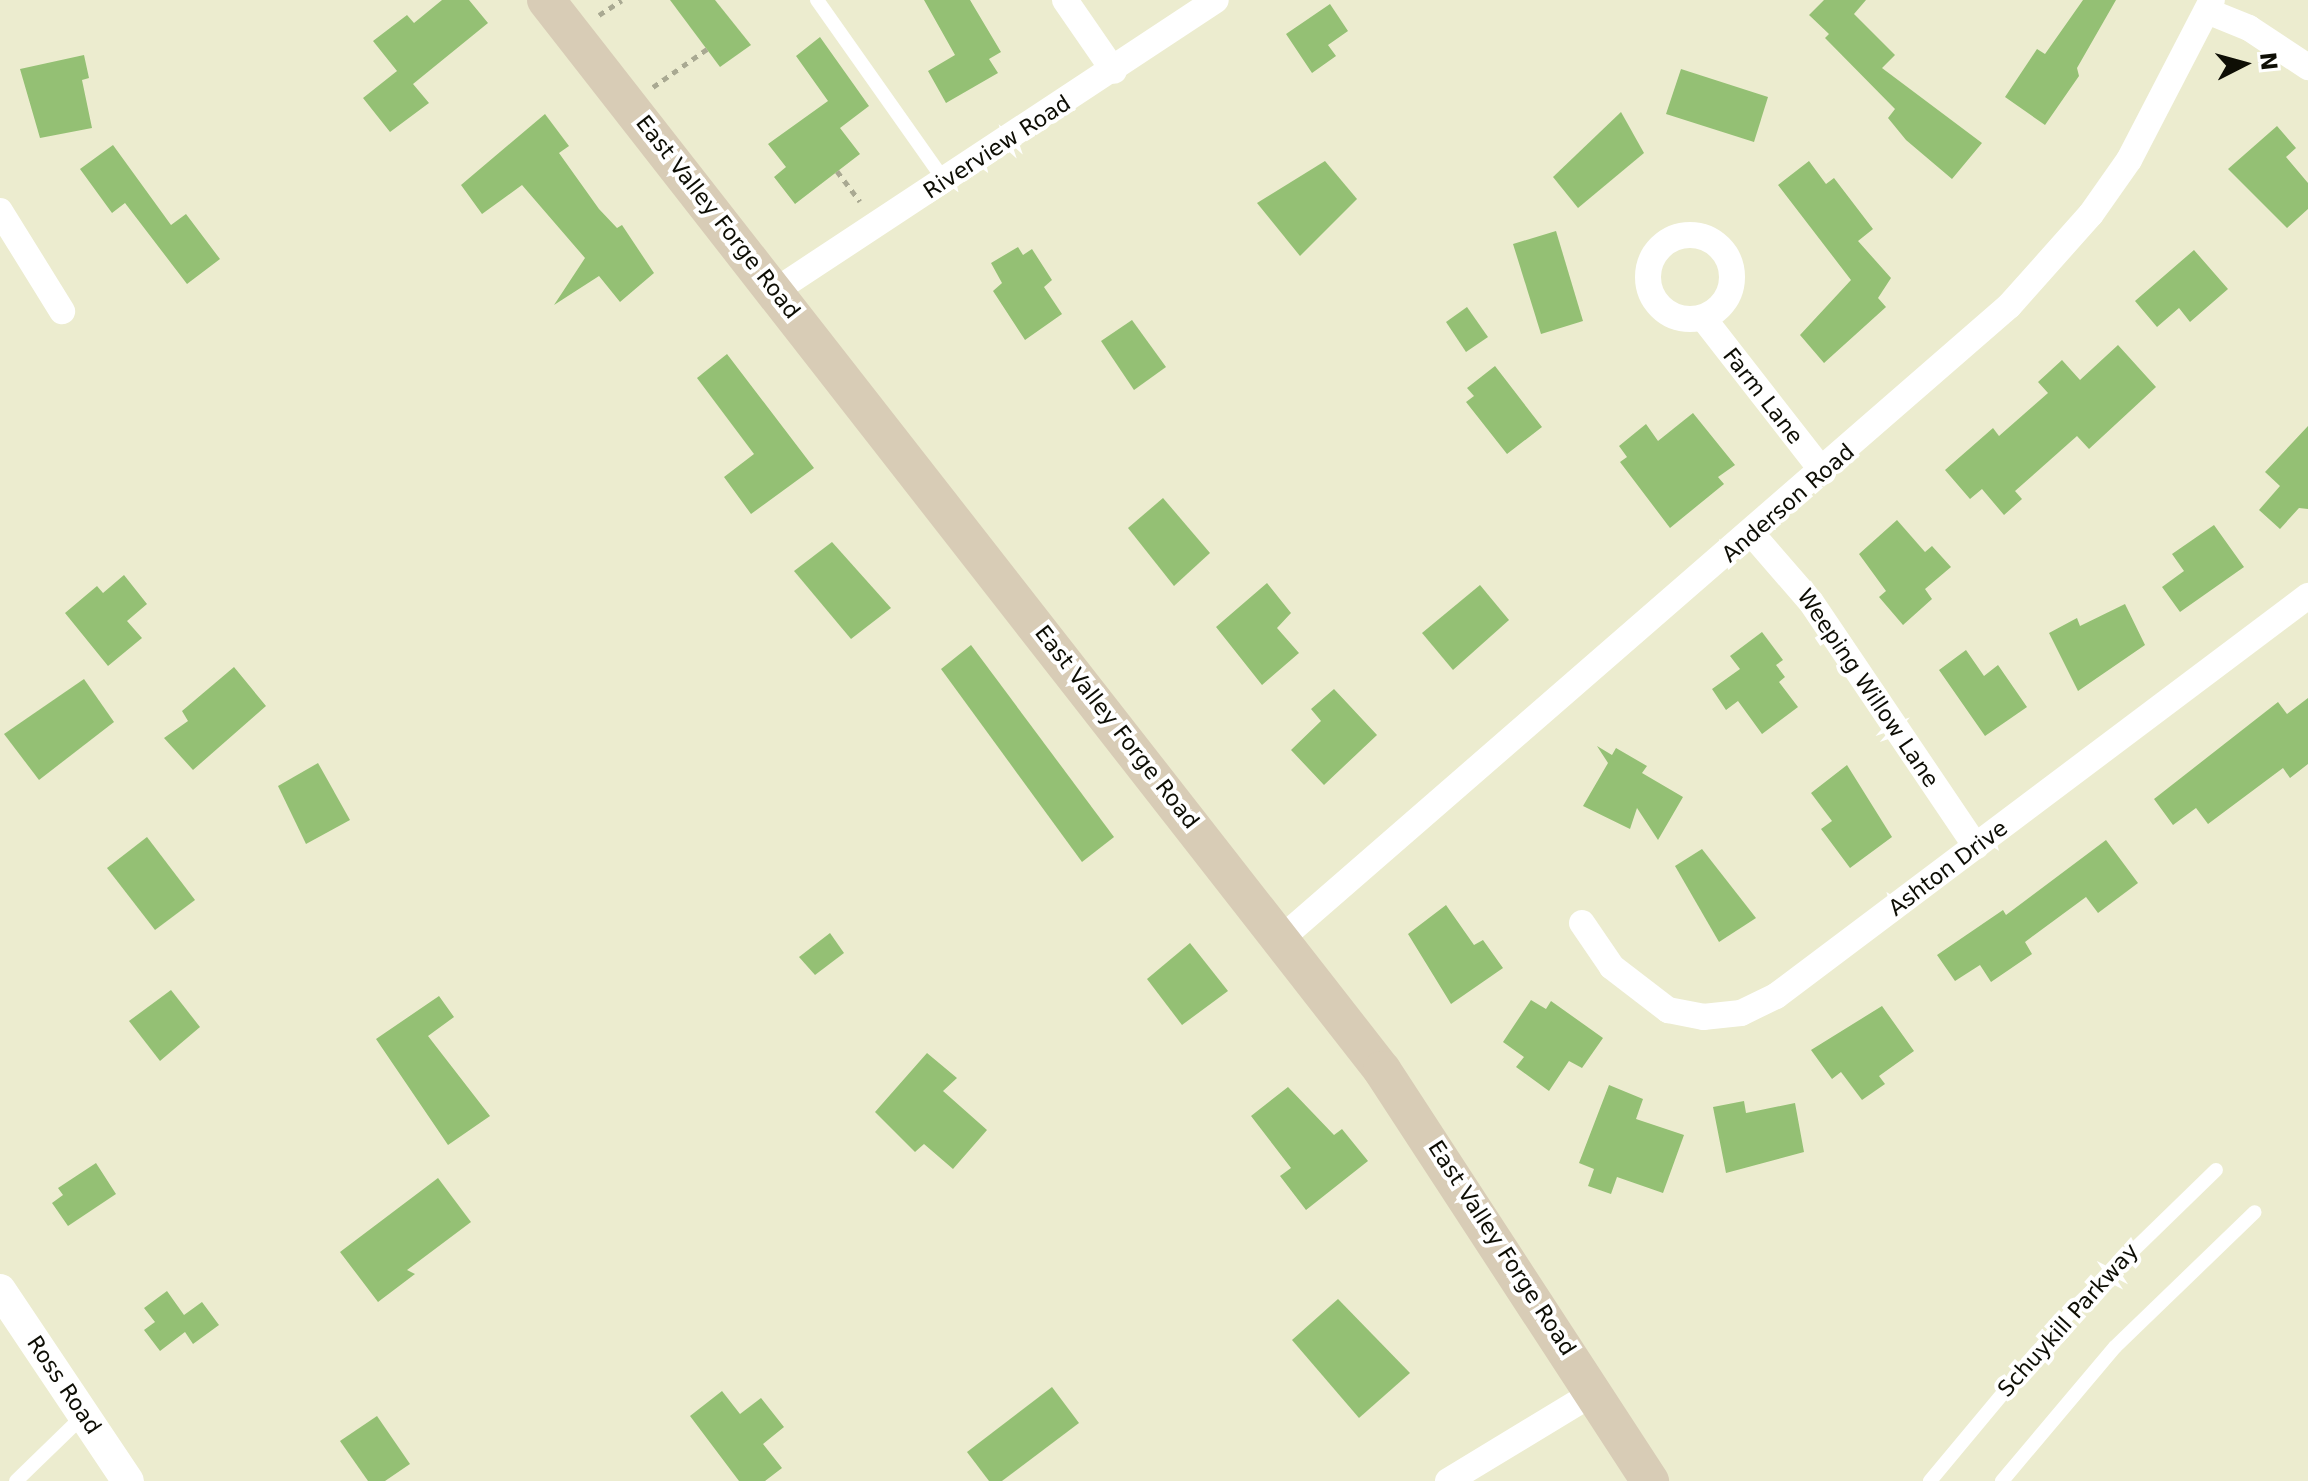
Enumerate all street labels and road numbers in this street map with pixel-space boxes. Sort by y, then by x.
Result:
street label: Riverview Road [919,90,1075,204]
street label: East Valley Forge Road [630,110,806,324]
street label: Farm Lane [1717,343,1809,449]
street label: Anderson Road [1716,438,1860,568]
street label: Weeping Willow Lane [1792,584,1944,792]
street label: East Valley Forge Road [1029,620,1205,834]
street label: Ashton Drive [1883,815,2013,921]
street label: East Valley Forge Road [1423,1136,1581,1360]
street label: Schuykill Parkway [1992,1238,2144,1402]
street label: Ross Road [21,1331,107,1439]

